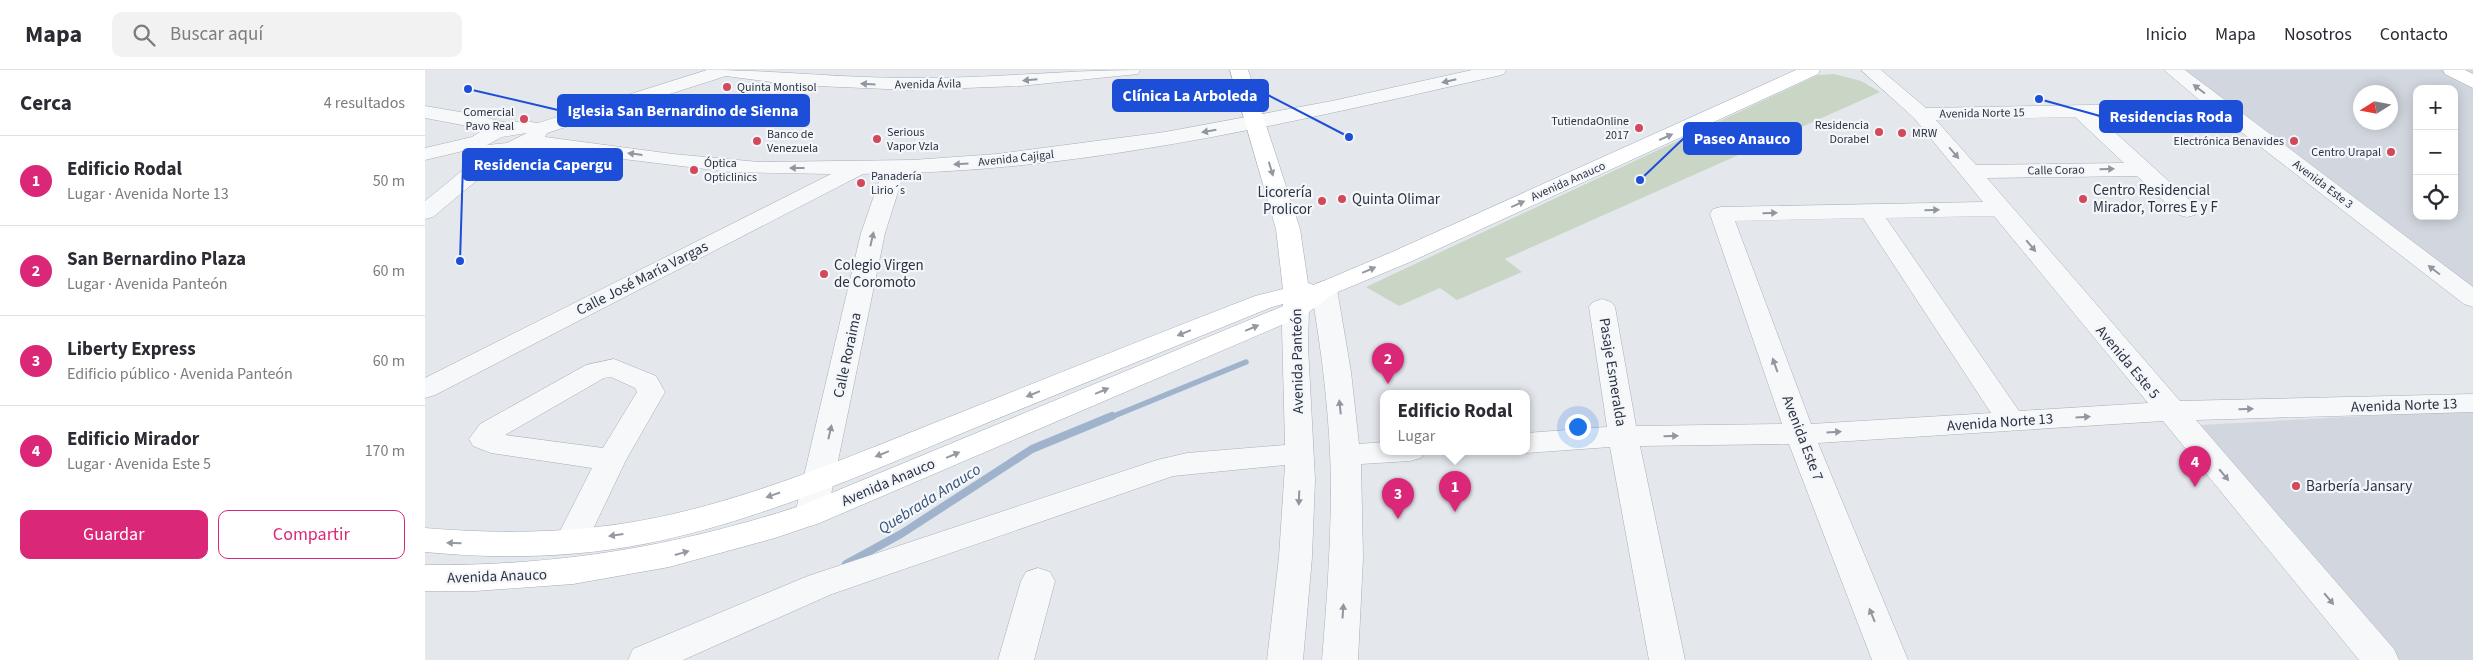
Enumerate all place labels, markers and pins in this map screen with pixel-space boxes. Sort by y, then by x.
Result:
place label: Quinta Montisol [737,79,817,96]
callout: Clínica La Arboleda [1113,80,1268,111]
marker: Quinta Montisol [721,81,733,93]
callout: Iglesia San Bernardino de Sienna [558,95,809,126]
callout: Residencias Roda [2100,101,2242,132]
place label: Comercial Pavo Real [463,104,514,135]
marker: Comercial Pavo Real [518,113,530,125]
place label: TutiendaOnline 2017 [1551,113,1629,144]
place label: Residencia Dorabel [1815,117,1869,148]
marker: TutiendaOnline 2017 [1633,122,1645,134]
callout: Paseo Anauco [1684,123,1801,154]
place label: Serious Vapor Vzla [887,124,939,155]
place label: MRW [1912,125,1938,142]
place label: Banco de Venezuela [767,126,818,157]
marker: Residencia Dorabel [1873,126,1885,138]
marker: MRW [1896,127,1908,139]
marker: Serious Vapor Vzla [871,133,883,145]
place label: Electrónica Benavides [2174,133,2284,150]
marker: Banco de Venezuela [751,135,763,147]
marker: Electrónica Benavides [2288,135,2300,147]
place label: Centro Urapal [2311,144,2381,161]
marker: Centro Urapal [2385,146,2397,158]
callout: Residencia Capergu [463,149,622,180]
place label: Óptica Opticlinics [704,155,757,186]
marker: Óptica Opticlinics [688,164,700,176]
place label: Panadería Lirio´s [871,168,922,199]
marker: Panadería Lirio´s [855,177,867,189]
place label: Centro Residencial Mirador, Torres E y F [2093,180,2219,218]
place label: Licorería Prolicor [1257,182,1313,220]
place label: Quinta Olimar [1352,189,1441,210]
marker: Quinta Olimar [1336,193,1348,205]
marker: Centro Residencial Mirador, Torres E y F [2077,193,2089,205]
marker: Licorería Prolicor [1316,195,1328,207]
place label: Colegio Virgen de Coromoto [834,255,924,293]
marker: Colegio Virgen de Coromoto [818,268,830,280]
pin: 2 [1372,343,1404,384]
pin: 4 [2179,446,2211,487]
pin: 1 [1439,471,1471,512]
place label: Barbería Jansary [2306,476,2412,497]
pin: 3 [1382,478,1414,519]
marker: Barbería Jansary [2290,480,2302,492]

